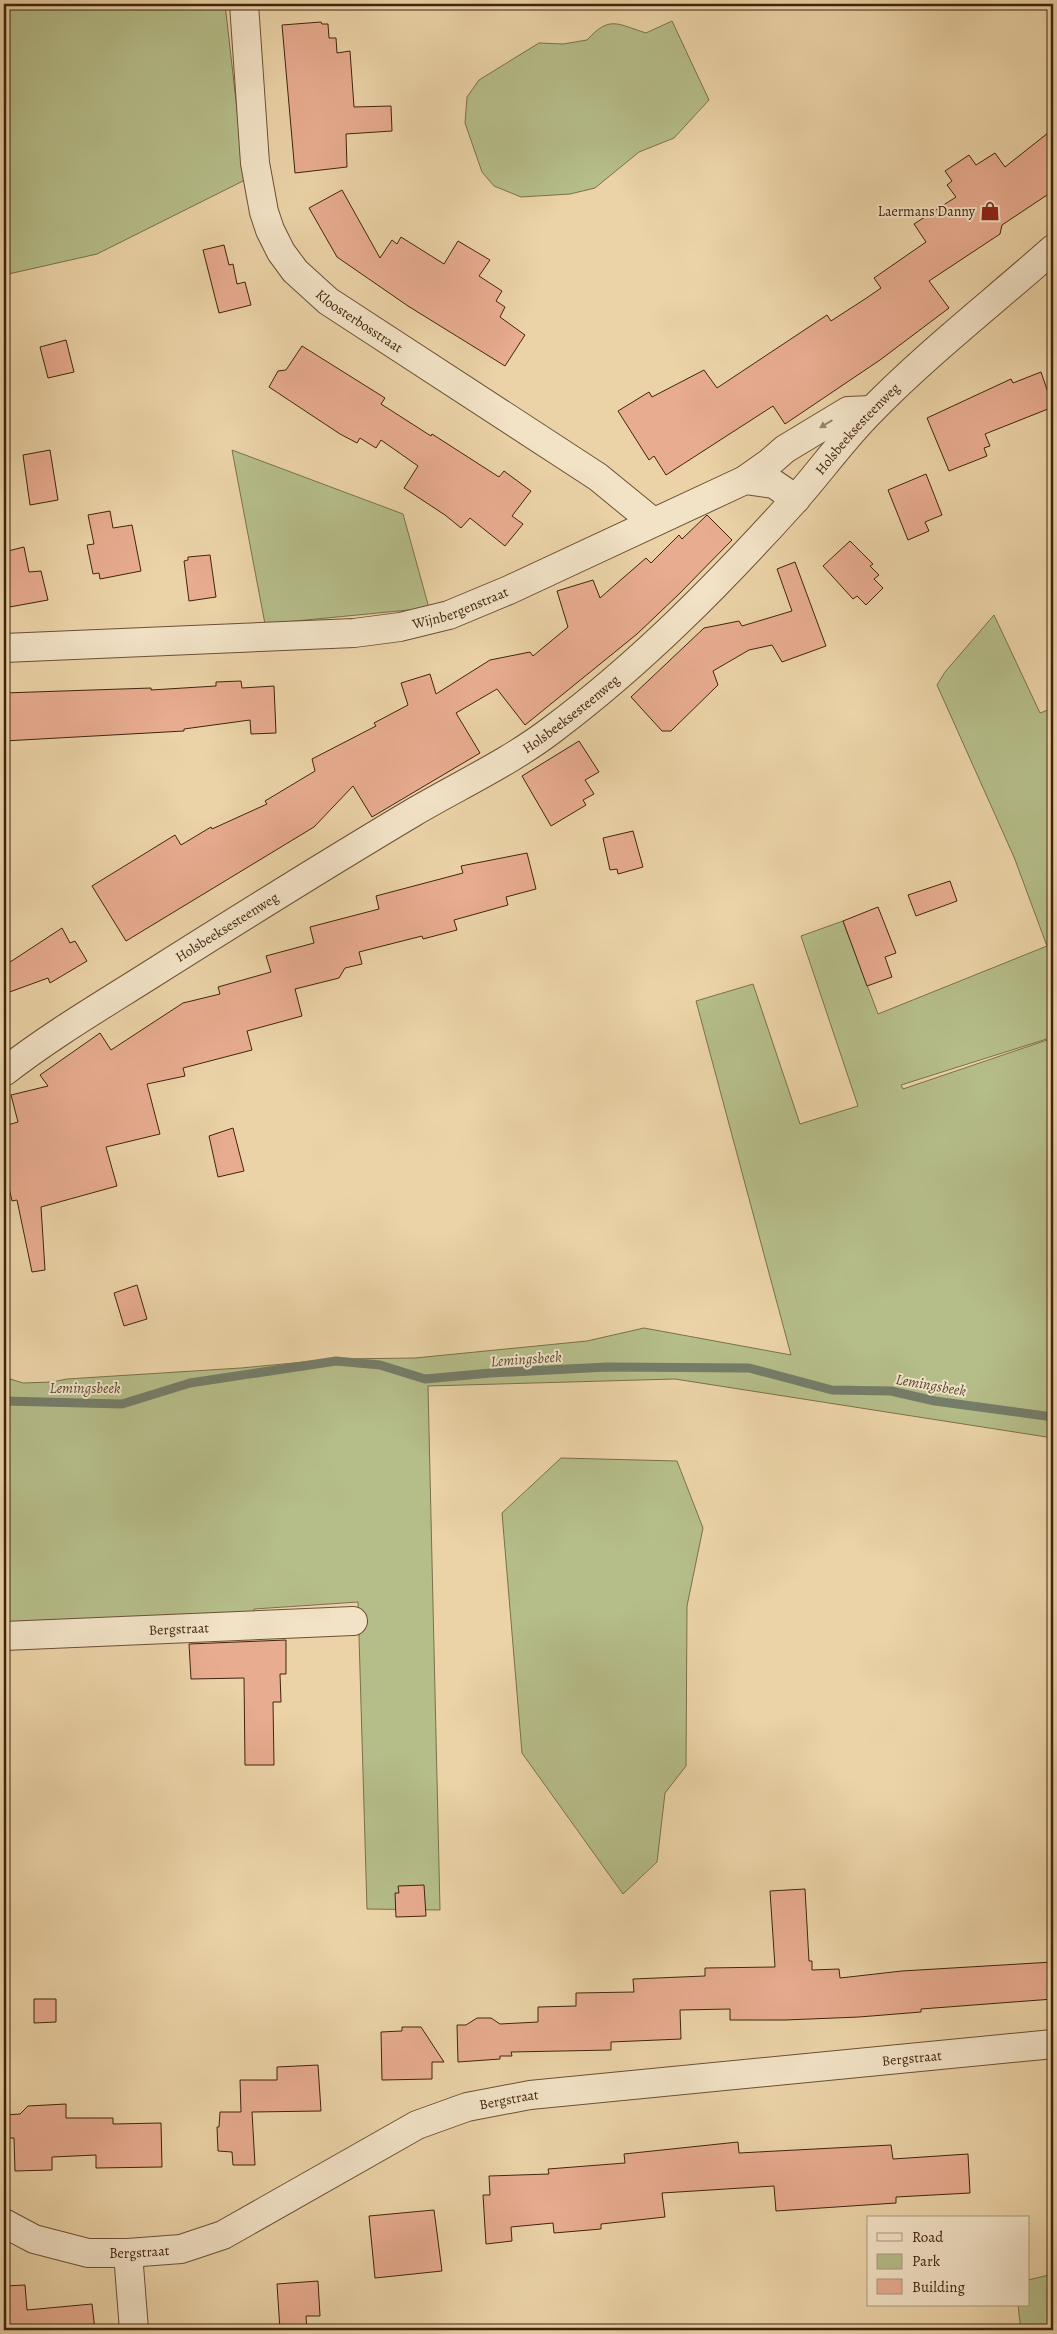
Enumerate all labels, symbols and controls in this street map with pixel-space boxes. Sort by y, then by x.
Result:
shop icon: Laermans Danny [979,200,1001,222]
place label: Laermans Danny [878,202,976,221]
street label: Kloosterbosstraat [312,285,407,357]
street label: Holsbeeksesteenweg [810,378,904,479]
one-way arrow [820,420,833,429]
street label: Wijnbergenstraat [409,582,511,633]
street label: Holsbeeksesteenweg [519,670,623,757]
street label: Holsbeeksesteenweg [172,887,282,966]
water label: Lemingsbeek [490,1347,562,1371]
water label: Lemingsbeek [894,1369,968,1401]
water label: Lemingsbeek [49,1378,121,1398]
street label: Bergstraat [148,1618,210,1639]
street label: Bergstraat [881,2045,943,2070]
street label: Bergstraat [478,2085,540,2114]
legend [867,2216,1030,2306]
text: Road [912,2227,944,2247]
street label: Bergstraat [109,2240,170,2263]
text: Park [912,2251,941,2271]
text: Building [912,2277,965,2297]

